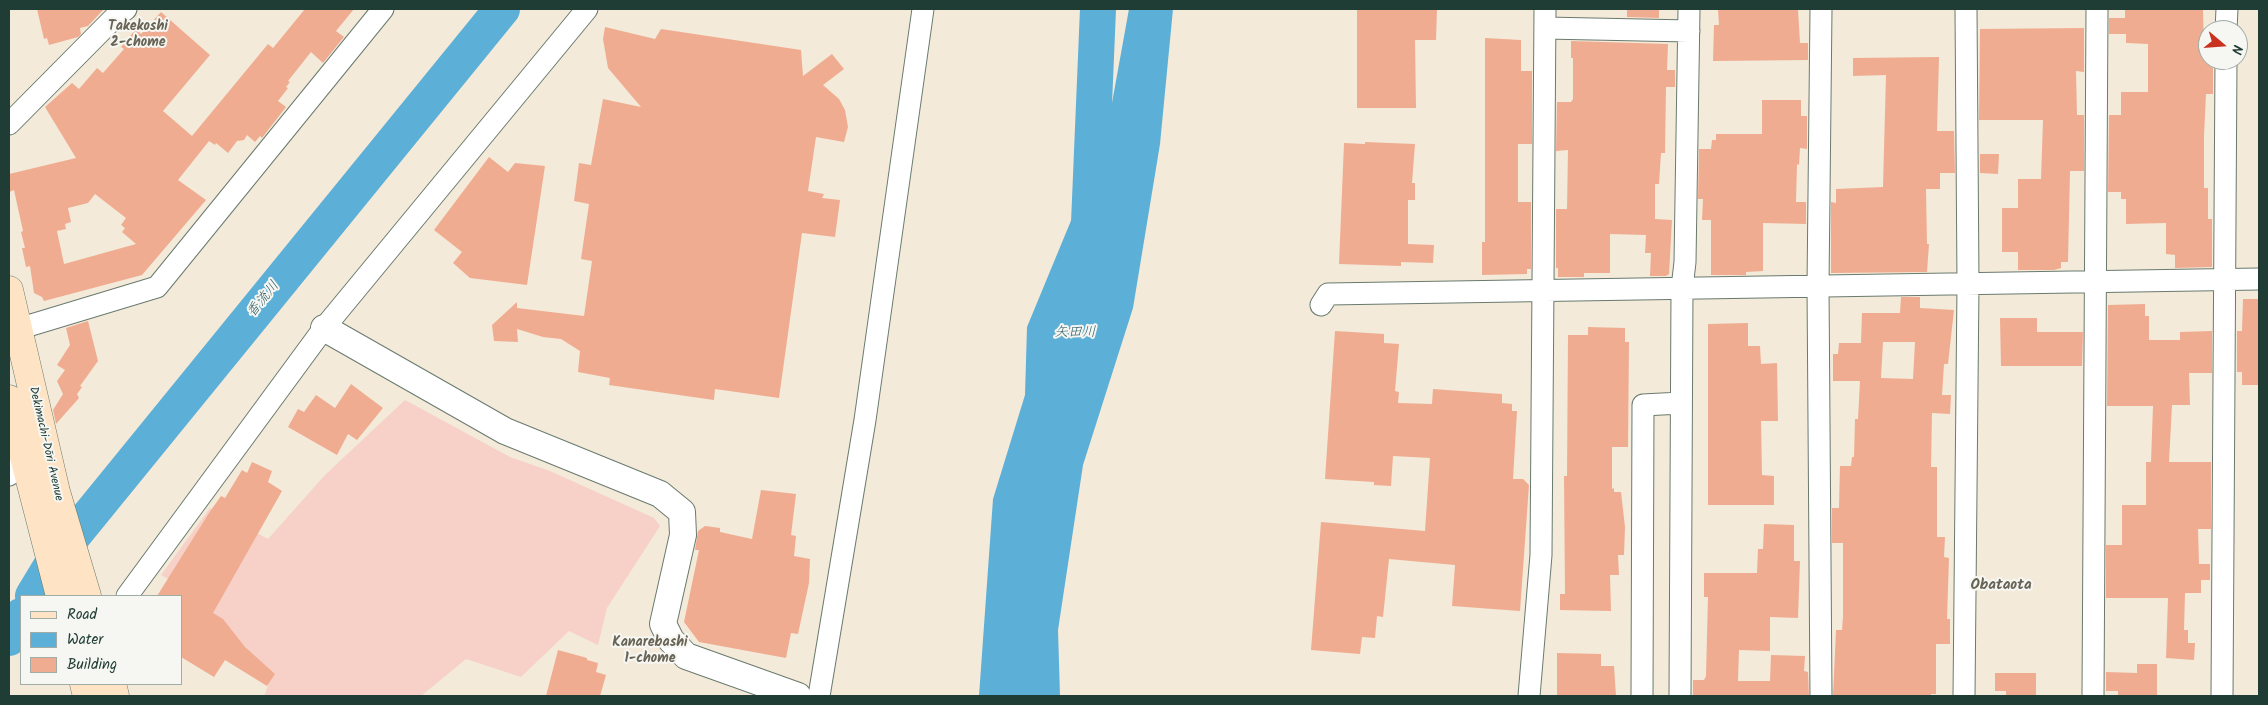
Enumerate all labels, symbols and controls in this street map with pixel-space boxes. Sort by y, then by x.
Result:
district label: Takekoshi 2-chome [108,20,168,52]
north arrow [2198,20,2248,70]
text: N [2224,42,2248,57]
water label: 香流川 [244,278,284,322]
water label: 矢田川 [1054,326,1096,342]
street label: Dekimachi-Dōri Avenue [25,385,65,503]
district label: Obataota [1970,577,2032,595]
legend [20,595,182,685]
text: Road [67,603,97,627]
text: Water [67,628,103,652]
district label: Kanarebashi 1-chome [612,636,688,669]
text: Building [67,653,117,677]

